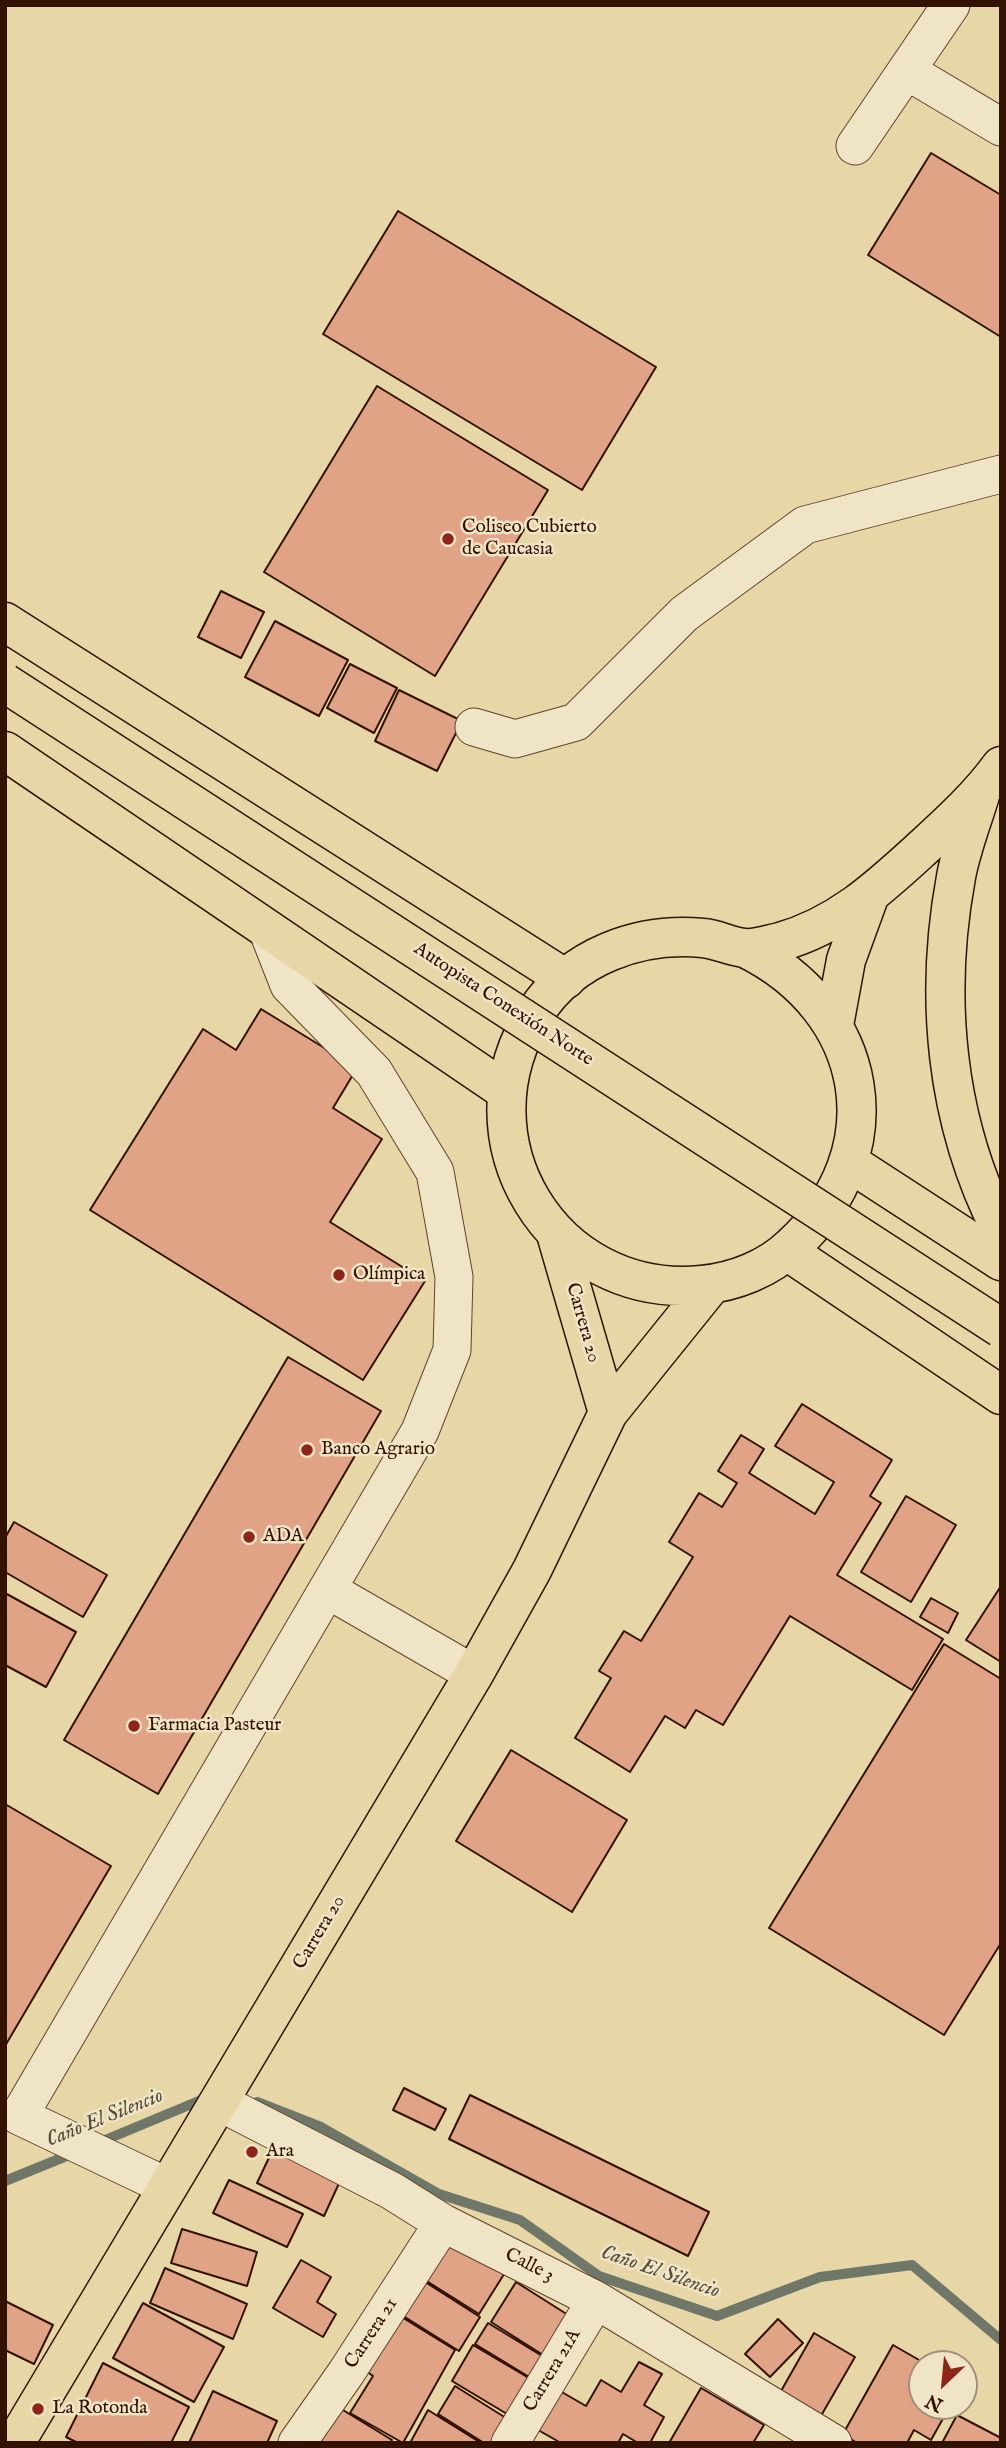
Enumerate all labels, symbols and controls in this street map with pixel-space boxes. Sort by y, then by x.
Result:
place label: Coliseo Cubierto de Caucasia [462,517,597,561]
marker: Coliseo Cubierto de Caucasia [440,531,456,547]
street label: Autopista Conexión Norte [409,938,597,1072]
place label: Olímpica [353,1264,425,1286]
marker: Olímpica [331,1267,347,1283]
street label: Carrera 20 [560,1280,604,1366]
place label: Banco Agrario [321,1439,435,1461]
marker: Banco Agrario [299,1442,315,1458]
place label: ADA [263,1526,304,1548]
marker: ADA [241,1529,257,1545]
place label: Farmacia Pasteur [148,1715,281,1737]
marker: Farmacia Pasteur [126,1718,142,1734]
street label: Carrera 20 [289,1892,351,1974]
water label: Caño El Silencio [43,2084,167,2154]
place label: Ara [266,2141,294,2163]
marker: Ara [244,2144,260,2160]
water label: Caño El Silencio [597,2241,723,2305]
street label: Calle 3 [501,2244,557,2288]
street label: Carrera 21 [341,2294,403,2374]
street label: Carrera 21A [519,2325,587,2417]
north arrow [908,2350,978,2420]
text: N [922,2388,947,2416]
place label: La Rotonda [52,2398,148,2420]
marker: La Rotonda [30,2401,46,2417]

